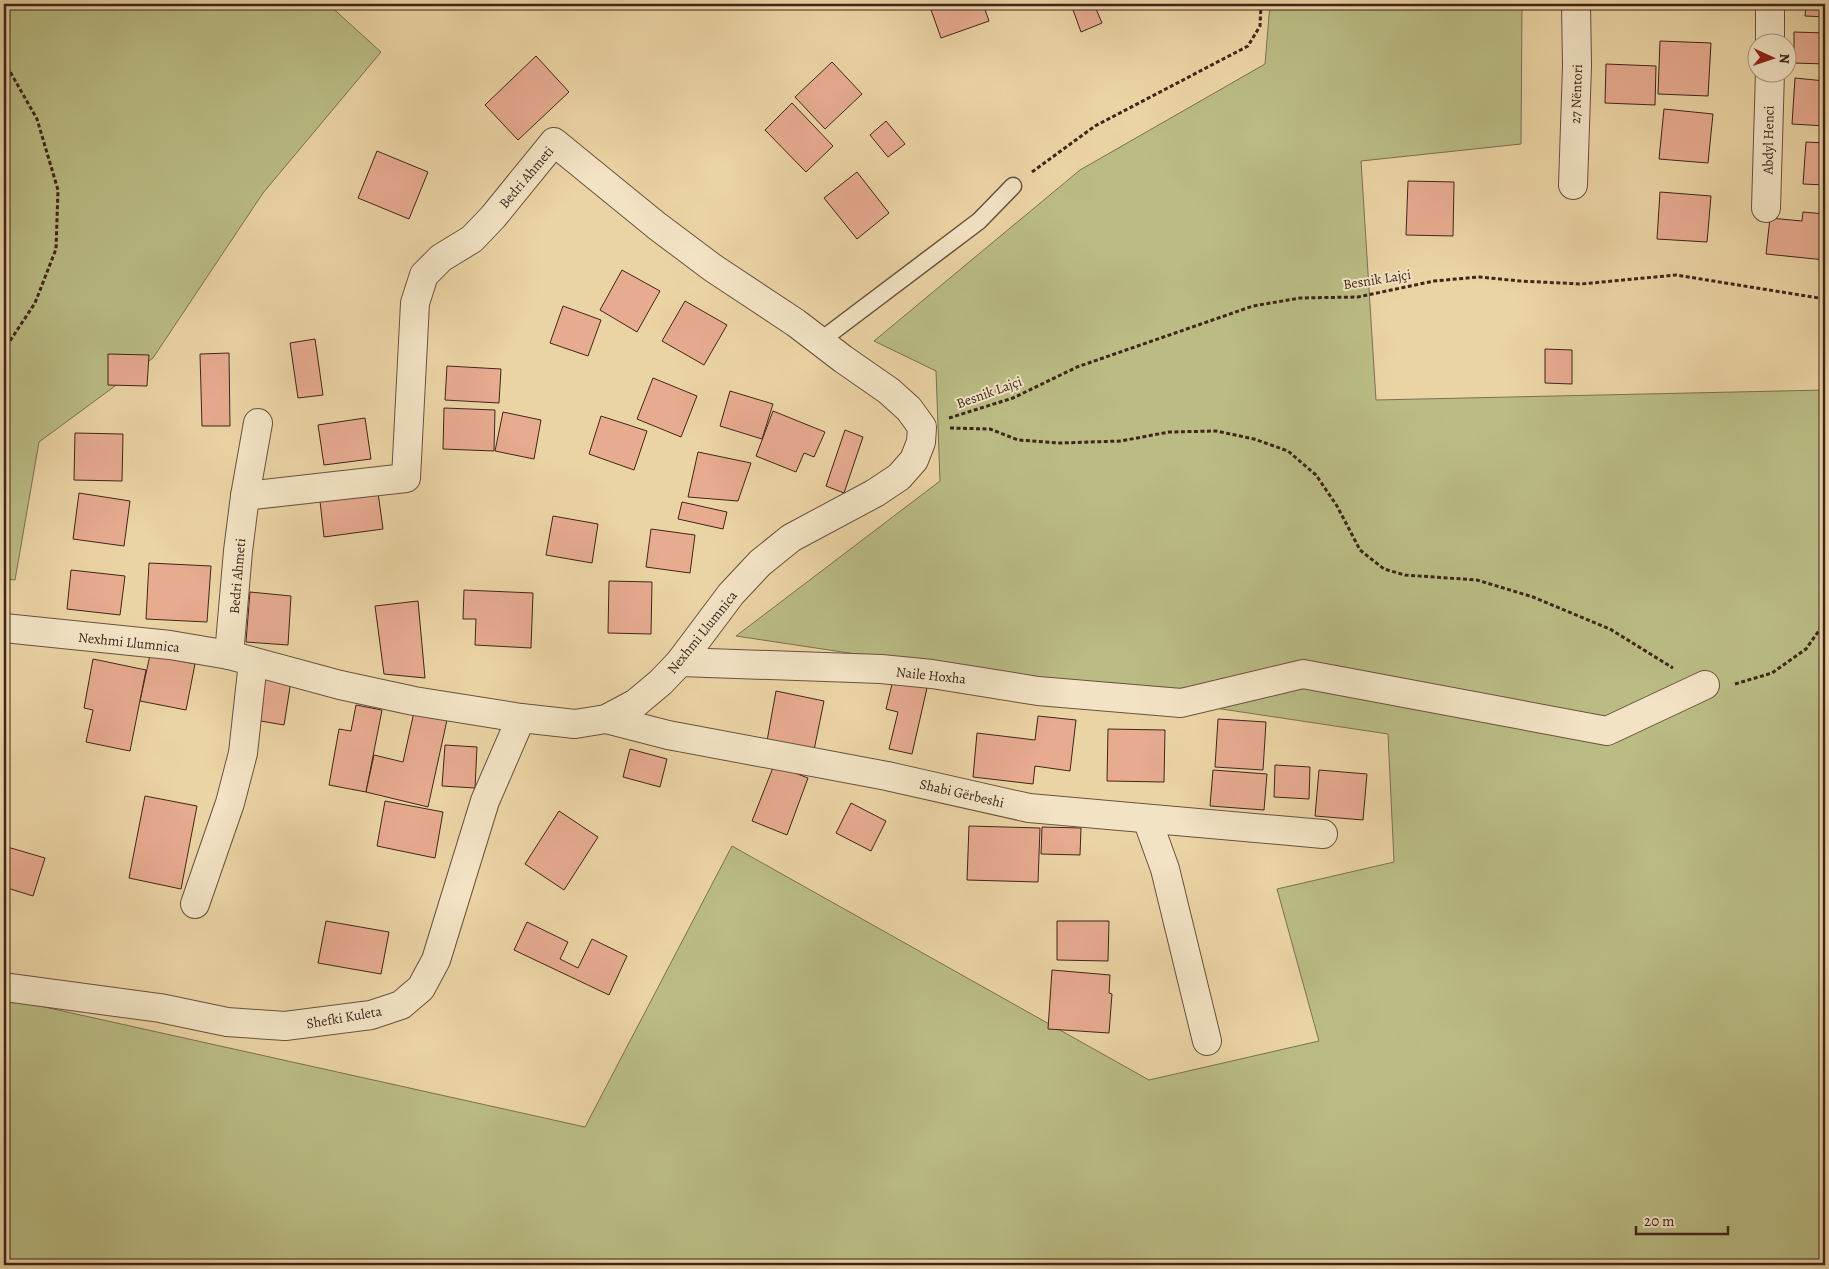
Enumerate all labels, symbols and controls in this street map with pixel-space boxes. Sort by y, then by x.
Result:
north arrow [1746,32,1796,82]
text: N [1775,53,1794,64]
street label: 27 Nëntori [1566,64,1587,124]
street label: Abdyl Henci [1758,105,1779,176]
street label: Bedri Ahmeti [495,142,558,213]
street label: Besnik Lajçi [1342,265,1412,294]
street label: Besnik Lajçi [954,372,1025,413]
street label: Bedri Ahmeti [225,537,250,615]
street label: Nexhmi Llumnica [663,586,742,678]
street label: Nexhmi Llumnica [77,628,181,657]
street label: Naile Hoxha [895,662,967,689]
street label: Shabi Gërbeshi [918,775,1006,812]
street label: Shefki Kuleta [305,1001,384,1033]
scale bar [1636,1204,1729,1236]
text: 20 m [1644,1211,1675,1231]

